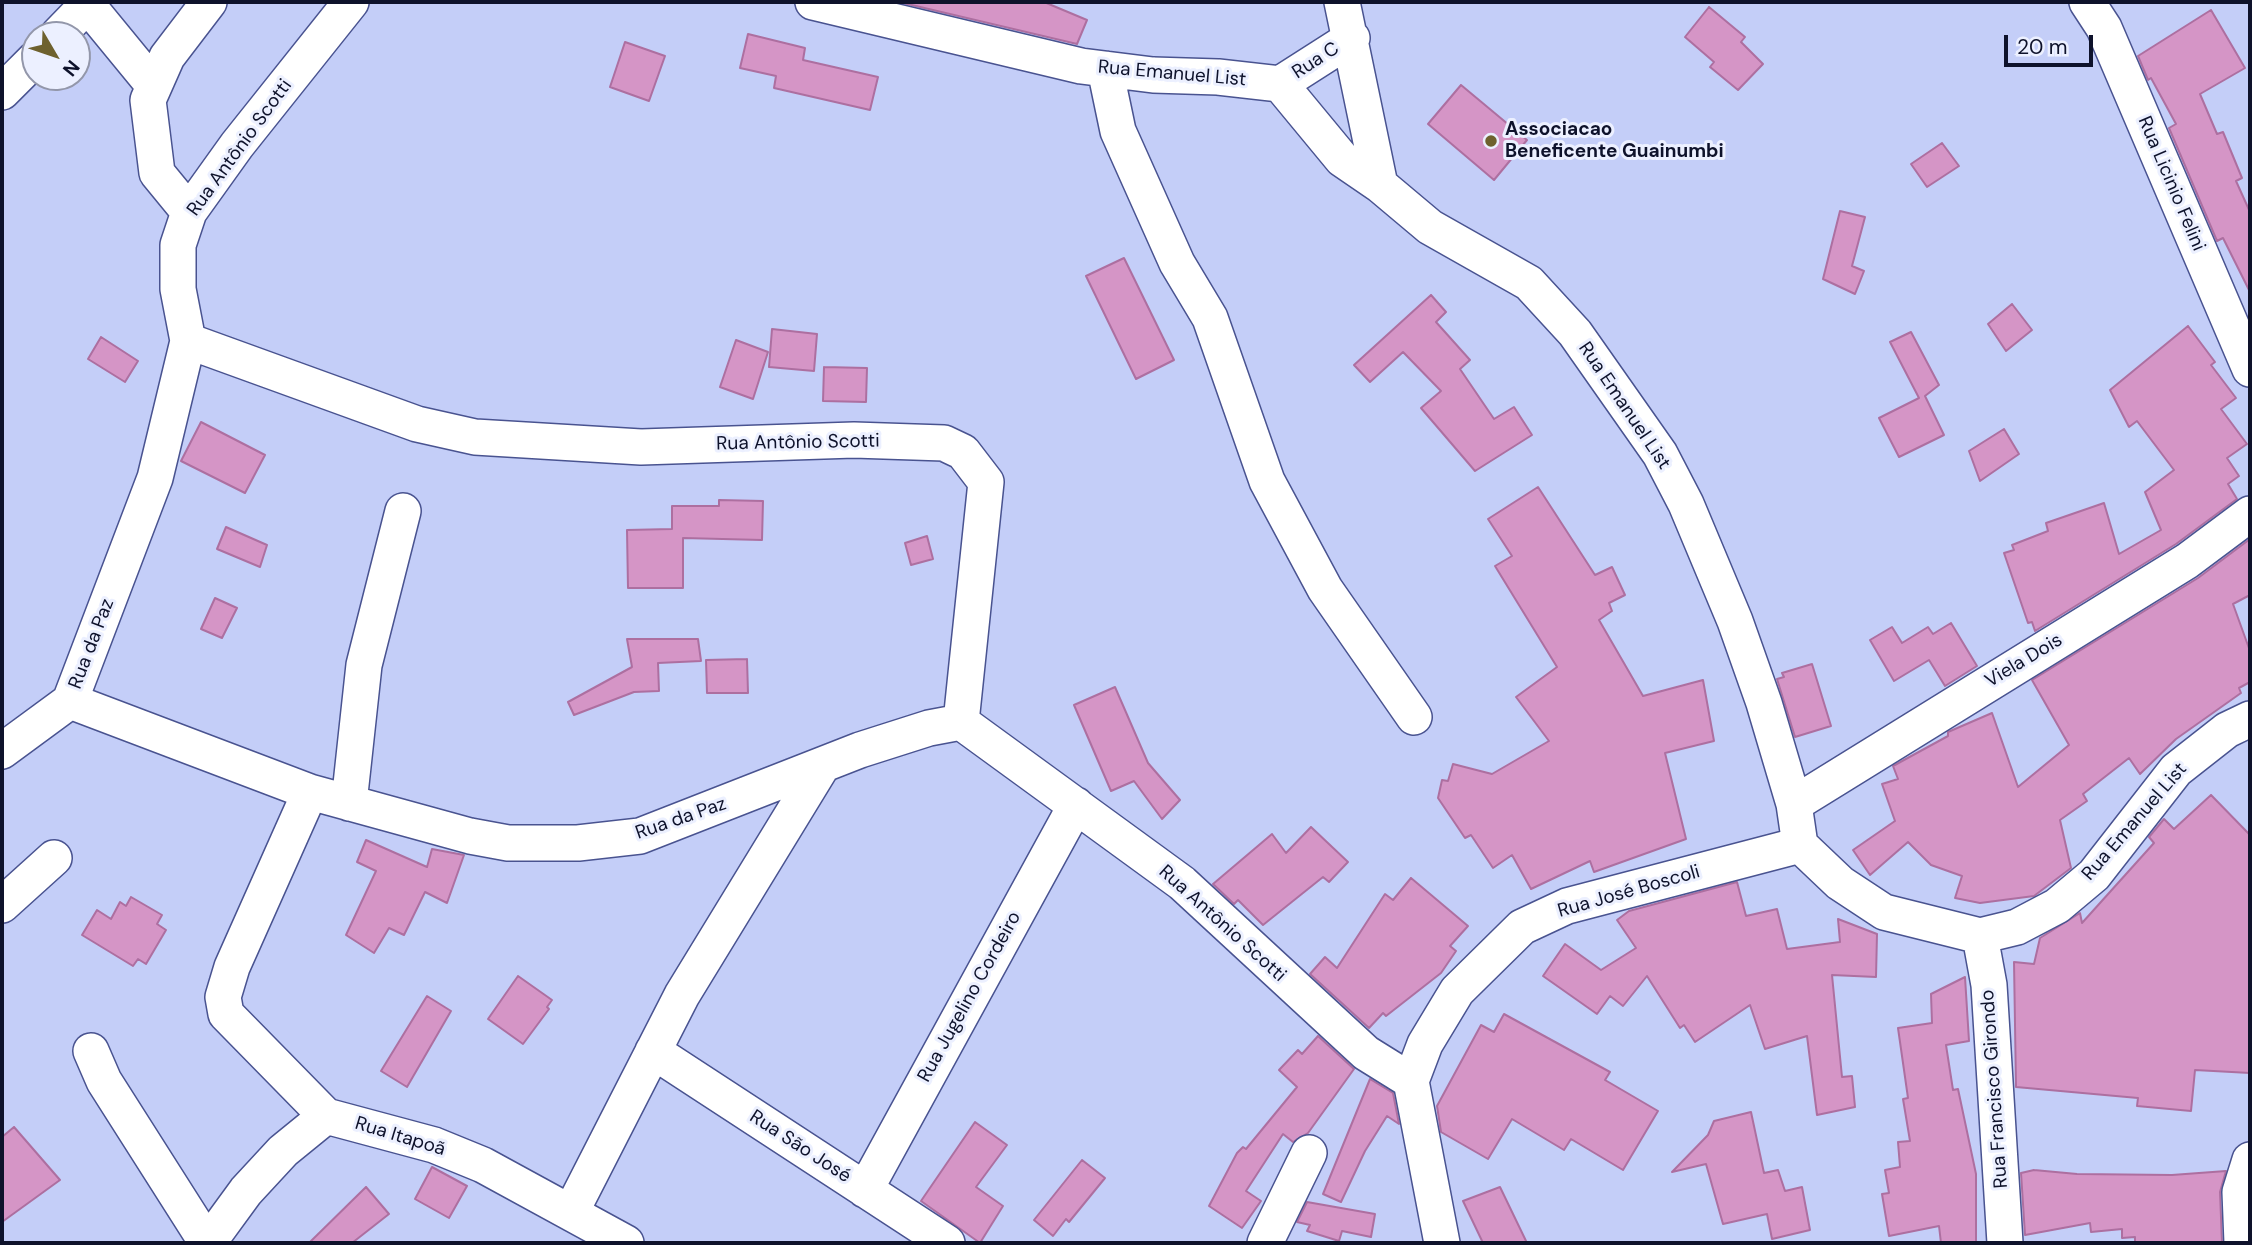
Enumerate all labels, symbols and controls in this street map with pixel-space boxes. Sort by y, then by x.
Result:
north arrow [21,21,91,91]
scale bar [2007,21,2096,65]
text: 20 m [2017,33,2068,61]
street label: Rua C [1288,38,1344,84]
text: N [57,55,85,82]
street label: Rua Emanuel List [1097,56,1247,92]
street label: Rua Antônio Scotti [183,75,297,221]
street label: Rua Licinio Felini [2132,113,2210,255]
place label: Associacao Beneficente Guainumbi [1505,119,1724,163]
marker: Associacao Beneficente Guainumbi [1483,133,1499,149]
street label: Rua Emanuel List [1573,338,1675,474]
street label: Rua Antônio Scotti [716,430,880,456]
street label: Rua da Paz [64,596,120,692]
street label: Viela Dois [1981,629,2067,693]
street label: Rua Emanuel List [2078,758,2192,886]
street label: Rua da Paz [633,793,729,845]
street label: Rua Antônio Scotti [1154,861,1290,987]
street label: Rua José Boscoli [1555,861,1703,923]
street label: Rua Jugelino Cordeiro [914,908,1026,1086]
street label: Rua Francisco Girondo [1977,989,2013,1189]
street label: Rua São José [745,1106,855,1188]
street label: Rua Itapoã [352,1112,448,1162]

